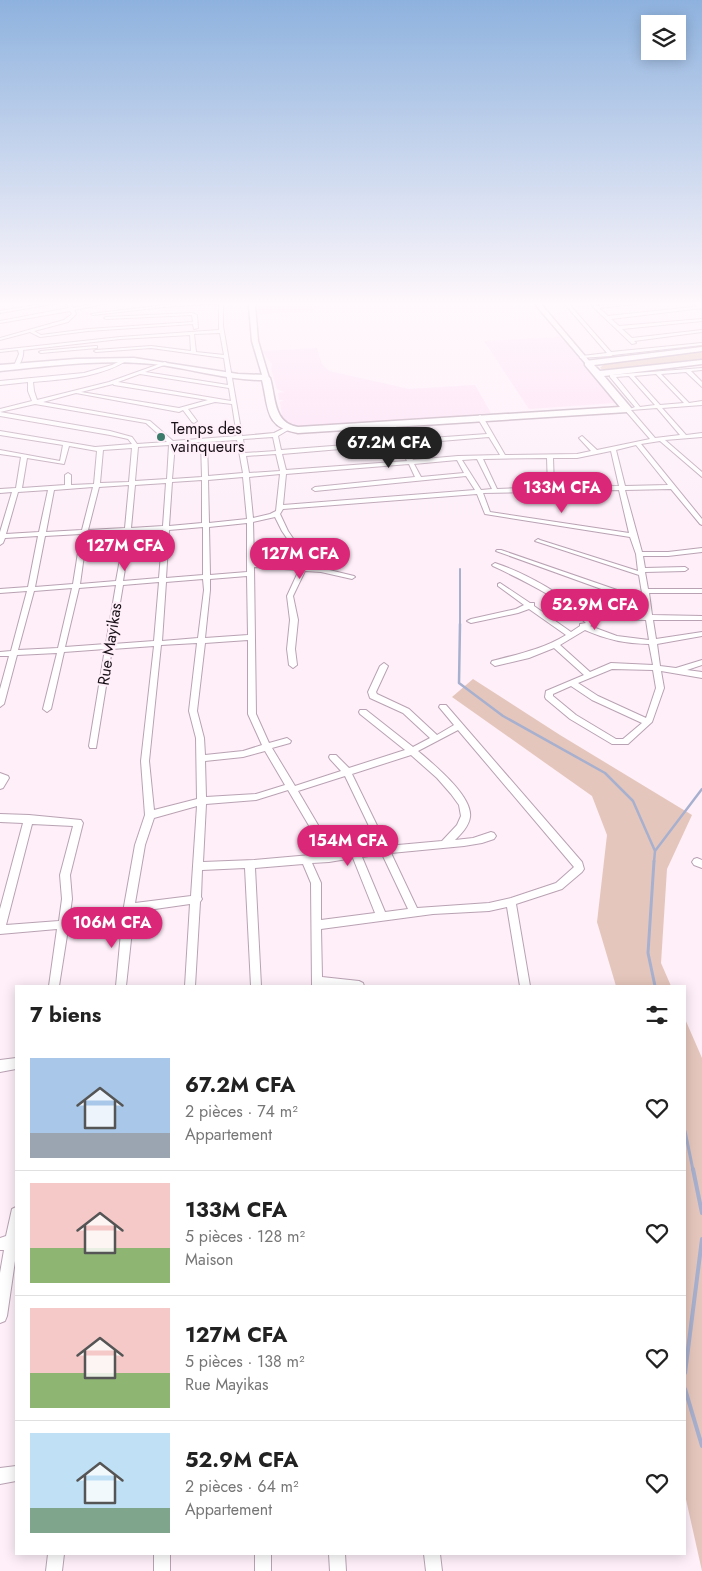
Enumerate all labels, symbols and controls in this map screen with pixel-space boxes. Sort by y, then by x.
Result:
map controls [641,15,686,60]
button: layers [641,15,686,60]
place label: Temps des vainqueurs [171,417,244,458]
pin: 67.2M CFA [332,426,446,469]
marker: Temps des vainqueurs [155,431,167,443]
text: 67.2M CFA [347,431,431,454]
pin: 133M CFA [510,472,614,514]
text: 133M CFA [523,476,601,499]
pin: 127M CFA [73,530,177,572]
text: 127M CFA [86,534,164,557]
pin: 127M CFA [248,538,352,580]
text: 127M CFA [261,542,339,565]
pin: 52.9M CFA [538,588,652,631]
text: 52.9M CFA [552,593,638,616]
street label: Rue Mayikas [92,601,127,687]
pin: 154M CFA [296,824,400,867]
text: 154M CFA [308,829,388,852]
pin: 106M CFA [60,906,164,949]
text: 106M CFA [72,911,152,934]
text: 7 biens [30,1000,101,1030]
icon: filters [643,1001,671,1029]
text: 67.2M CFA [185,1070,295,1100]
icon: home [70,1078,130,1138]
icon: heart [643,1094,671,1122]
text: 2 pièces · 74 m² [185,1100,298,1123]
text: Appartement [185,1123,272,1146]
text: 133M CFA [185,1195,287,1225]
icon: home [70,1203,130,1263]
icon: heart [643,1219,671,1247]
text: 5 pièces · 128 m² [185,1225,305,1248]
text: Maison [185,1248,233,1271]
text: 127M CFA [185,1320,287,1350]
icon: home [70,1328,130,1388]
icon: heart [643,1344,671,1372]
text: 5 pièces · 138 m² [185,1350,305,1373]
text: Rue Mayikas [185,1373,268,1396]
text: 52.9M CFA [185,1445,298,1475]
icon: home [70,1453,130,1513]
icon: heart [643,1469,671,1497]
text: 2 pièces · 64 m² [185,1475,299,1498]
text: Appartement [185,1498,272,1521]

